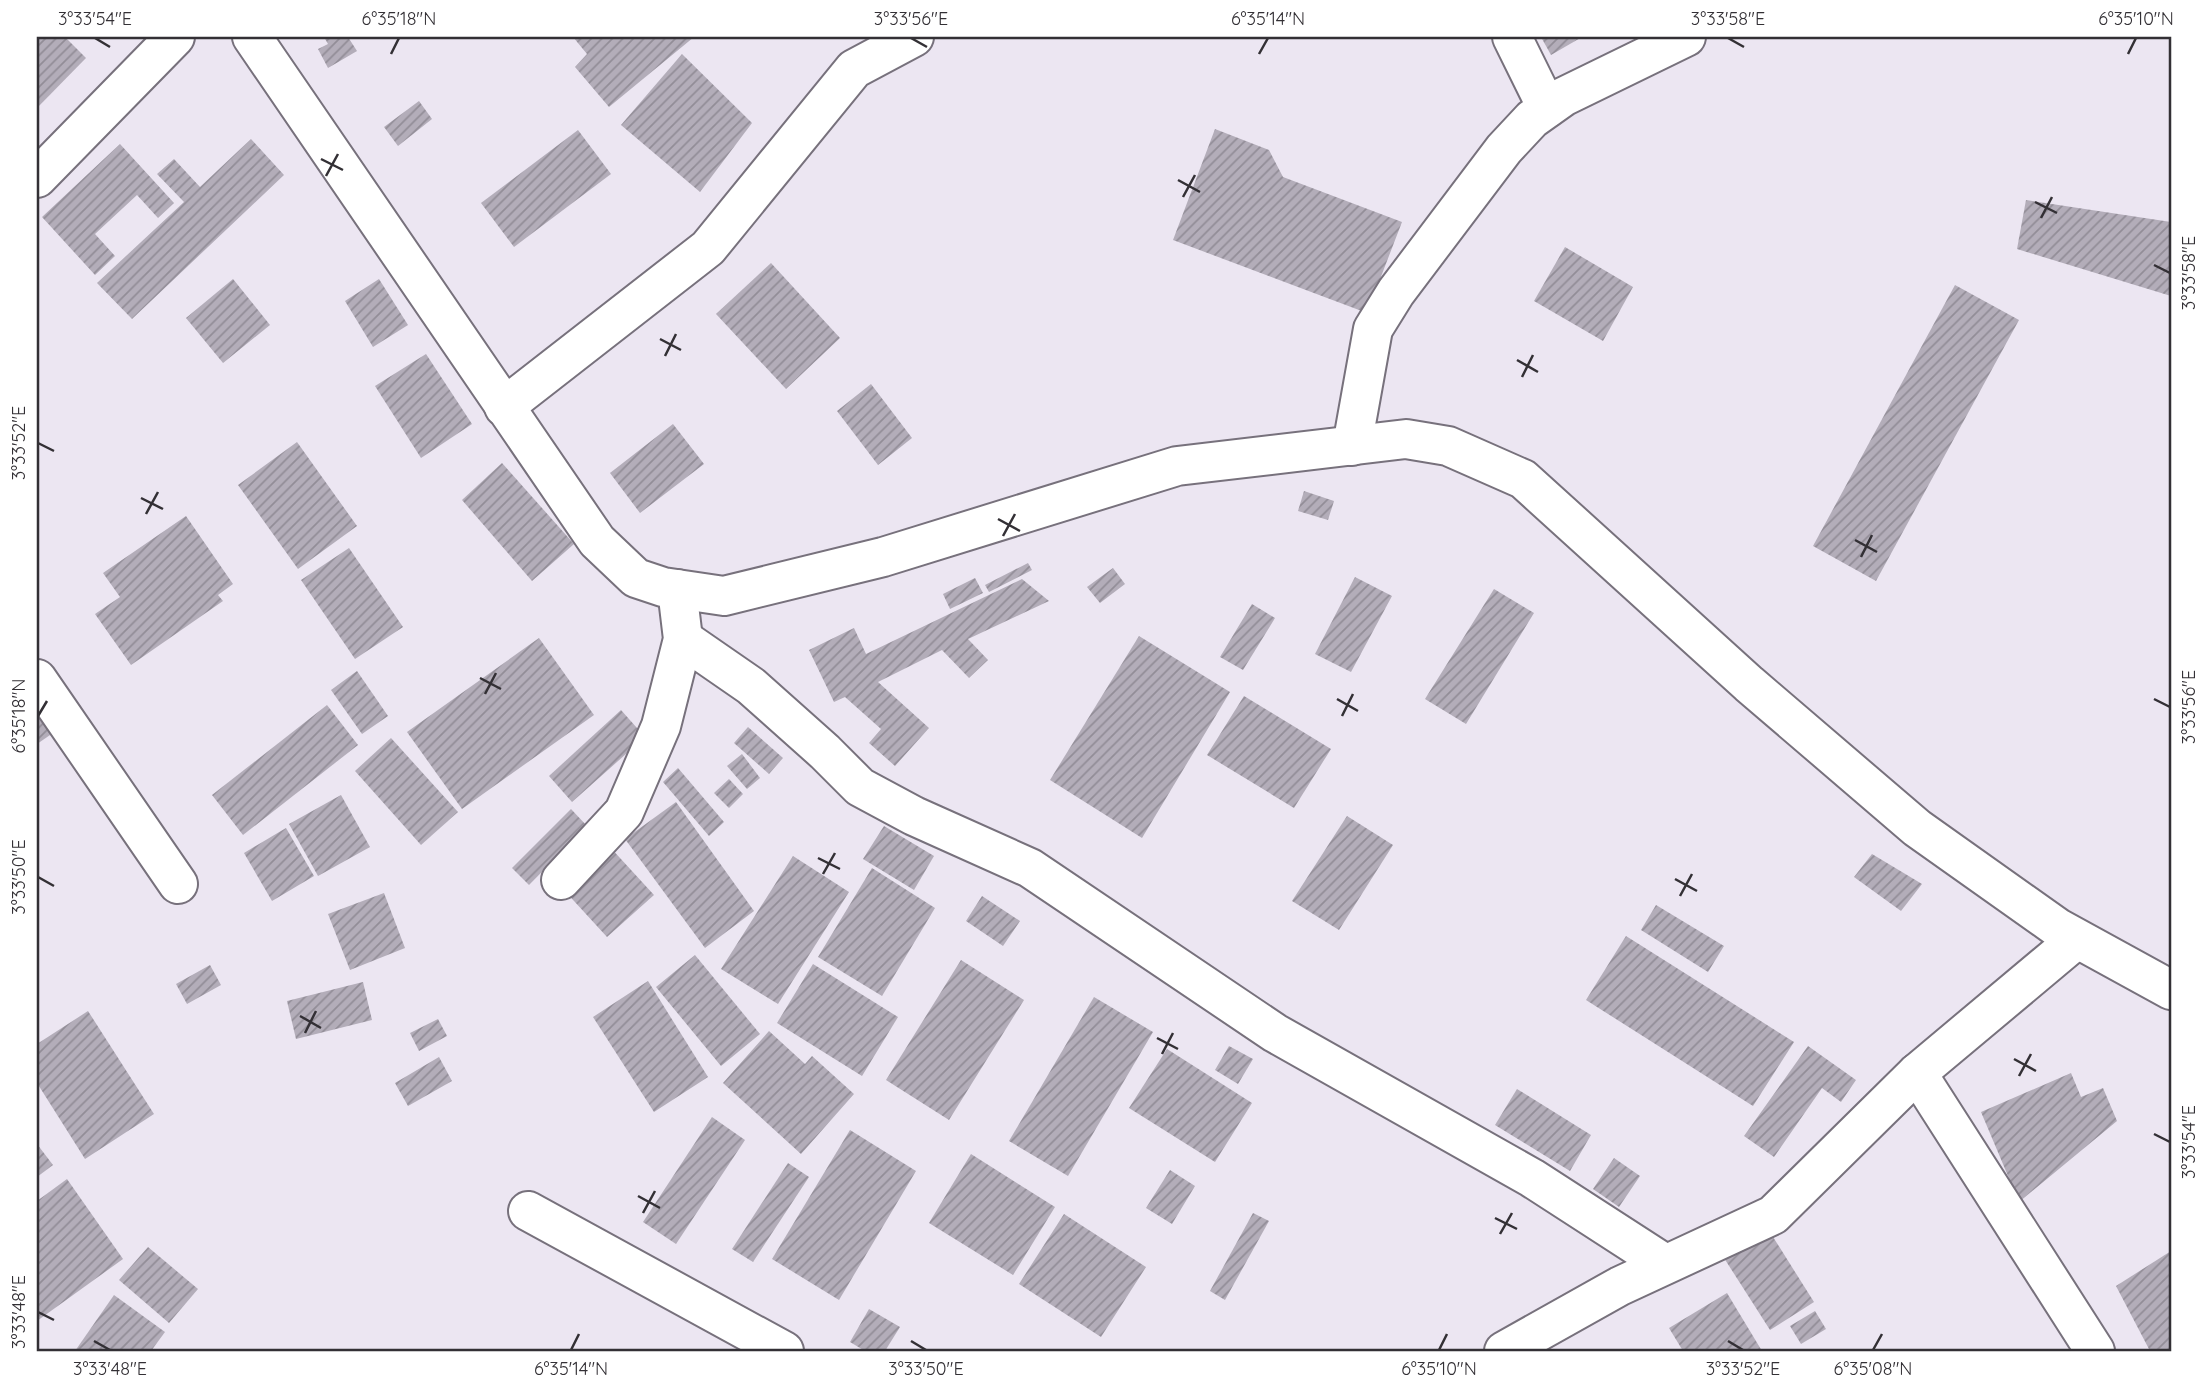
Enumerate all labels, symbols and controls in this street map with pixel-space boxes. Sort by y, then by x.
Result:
text: 3°33'54"E [58,7,132,30]
text: 6°35'18"N [362,7,436,30]
text: 3°33'56"E [874,7,948,30]
text: 6°35'14"N [1231,7,1305,30]
text: 3°33'58"E [1691,7,1765,30]
text: 6°35'10"N [2098,7,2174,30]
text: 3°33'58"E [2177,236,2200,310]
text: 3°33'52"E [7,406,30,480]
text: 3°33'56"E [2177,670,2200,744]
text: 6°35'18"N [7,679,30,753]
text: 3°33'50"E [7,839,30,915]
text: 3°33'54"E [2177,1105,2200,1179]
text: 3°33'48"E [7,1275,30,1349]
text: 3°33'48"E [73,1357,147,1380]
text: 6°35'14"N [534,1357,608,1380]
text: 3°33'50"E [888,1357,964,1380]
text: 6°35'10"N [1401,1357,1477,1380]
text: 3°33'52"E [1706,1357,1780,1380]
text: 6°35'08"N [1834,1357,1912,1380]

